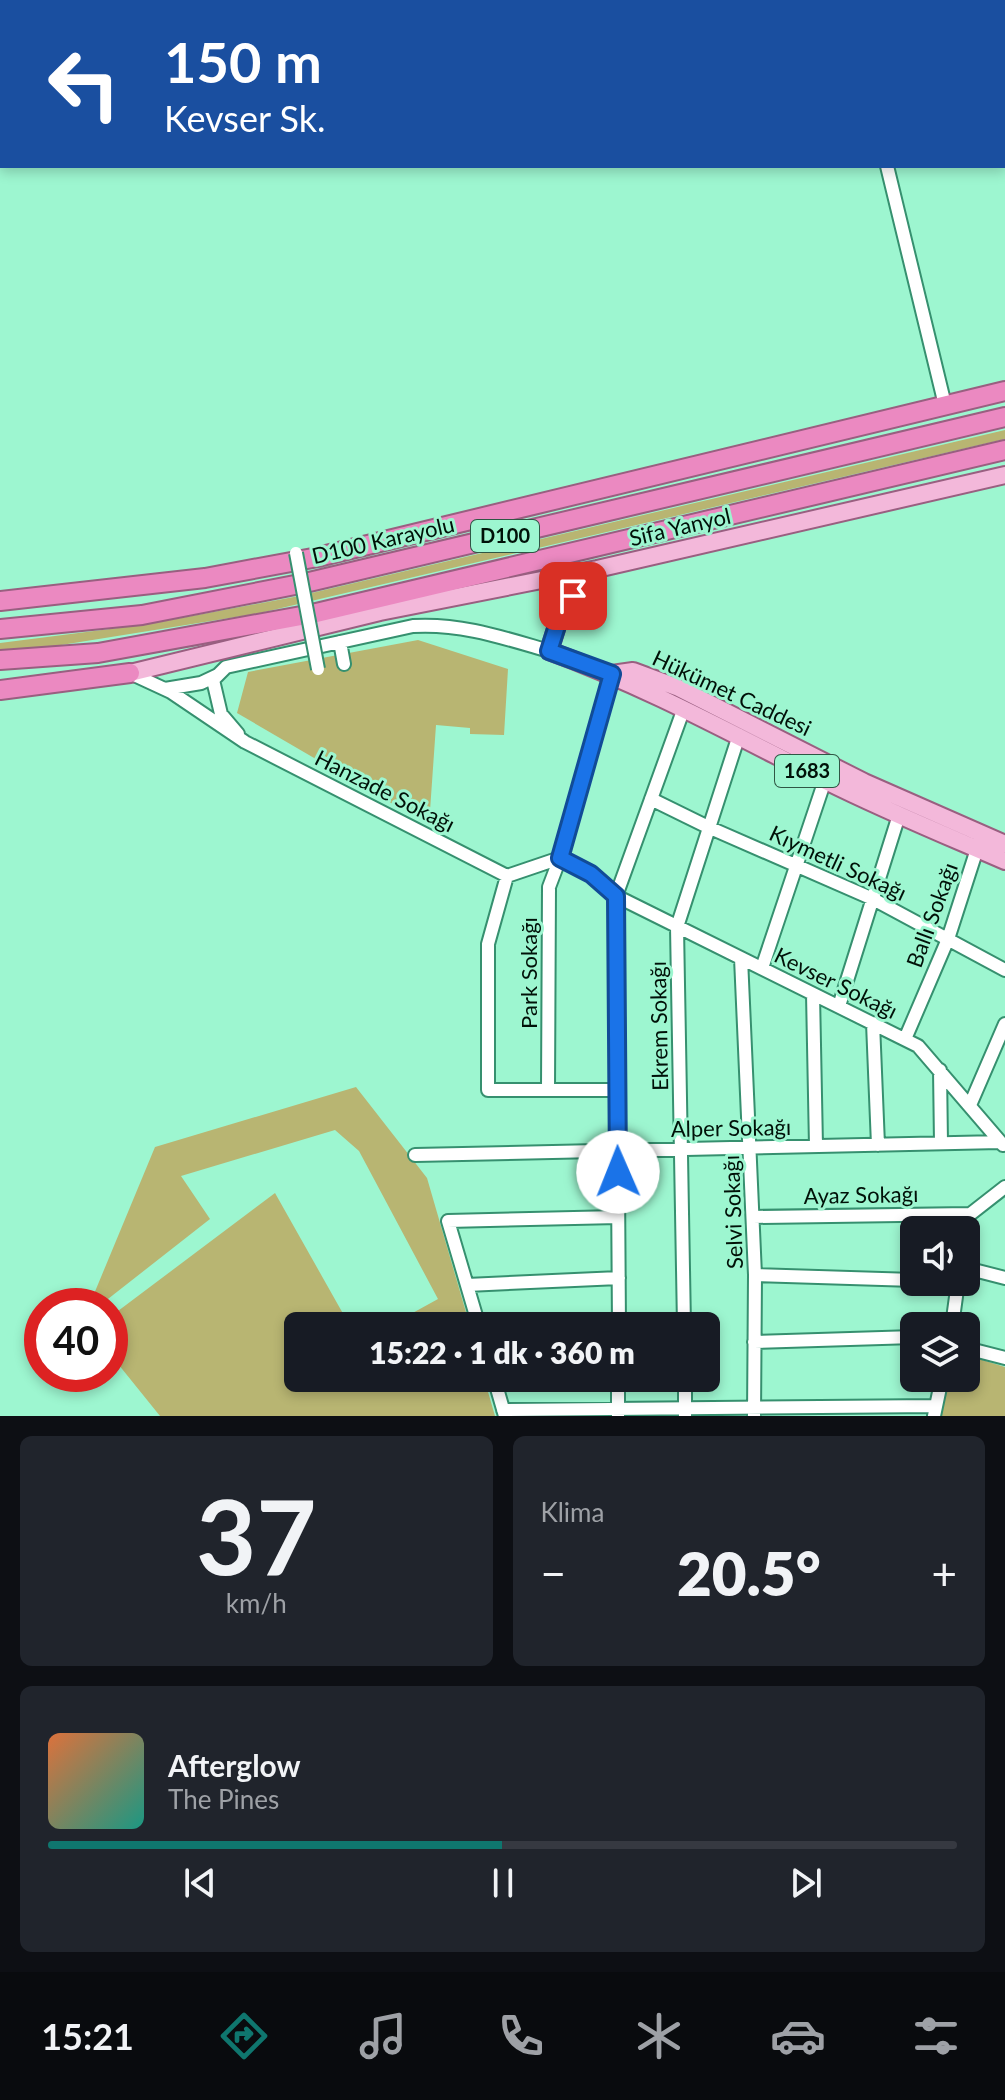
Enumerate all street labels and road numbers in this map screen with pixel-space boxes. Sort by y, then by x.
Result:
street label: Sifa Yanyol [626,502,733,551]
street label: D100 Karayolu [309,510,457,569]
road number: D100 [471,520,539,552]
street label: Hükümet Caddesi [648,644,816,741]
street label: Hanzade Sokağı [311,744,460,837]
road number: 1683 [775,755,839,787]
street label: Kıymetli Sokağı [765,819,911,906]
street label: Ballı Sokağı [900,859,963,971]
street label: Park Sokağı [515,917,542,1029]
street label: Kevser Sokağı [770,941,902,1024]
street label: Ekrem Sokağı [644,961,673,1091]
street label: Alper Sokağı [671,1113,791,1142]
street label: Selvi Sokağı [717,1155,748,1270]
street label: Ayaz Sokağı [803,1180,919,1209]

